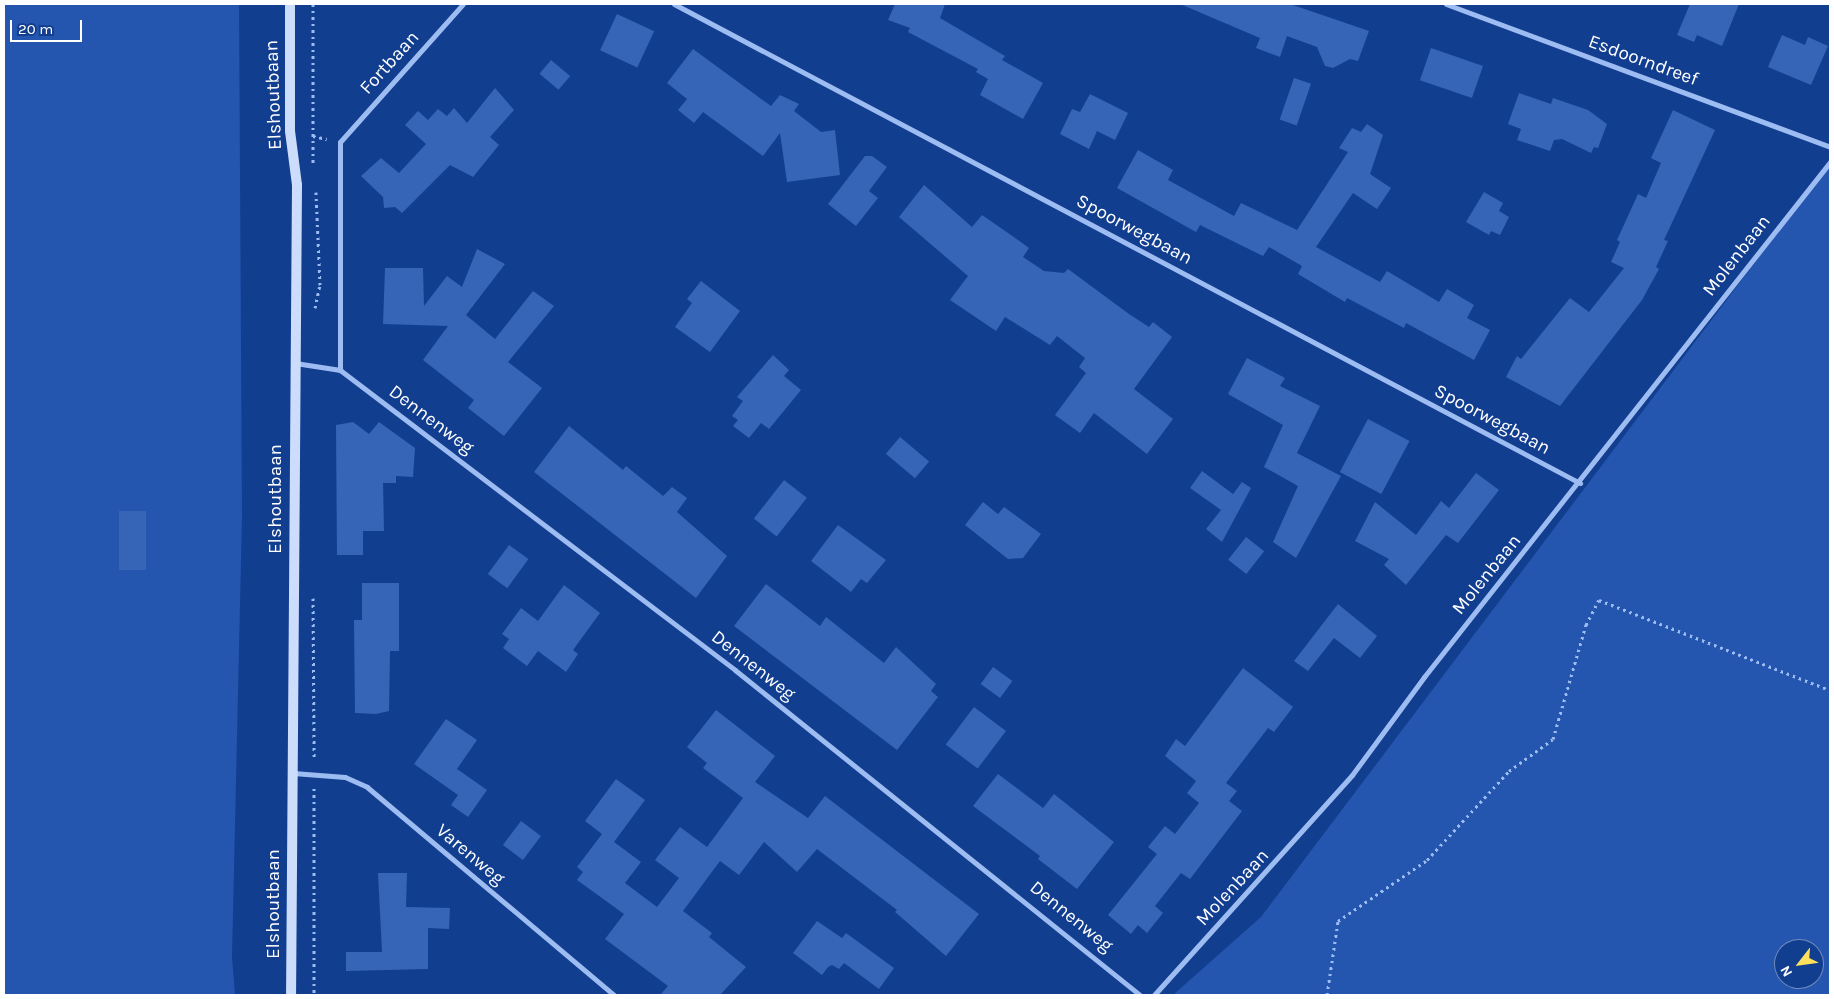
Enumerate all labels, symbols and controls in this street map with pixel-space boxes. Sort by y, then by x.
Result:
scale bar [12,10,85,42]
text: 20 m [18,20,53,38]
street label: Fortbaan [356,27,424,99]
street label: Esdoorndreef [1585,31,1701,91]
street label: Elshoutbaan [261,40,287,150]
street label: Spoorwegbaan [1072,190,1196,270]
street label: Molenbaan [1698,211,1776,301]
street label: Spoorwegbaan [1430,380,1554,460]
street label: Dennenweg [384,381,478,459]
street label: Elshoutbaan [265,444,287,554]
street label: Molenbaan [1448,530,1526,620]
street label: Dennenweg [706,626,800,706]
street label: Varenweg [431,820,509,890]
street label: Molenbaan [1192,845,1274,931]
street label: Elshoutbaan [263,849,285,959]
street label: Dennenweg [1025,876,1117,958]
north arrow [1774,939,1824,989]
text: N [1777,963,1796,980]

